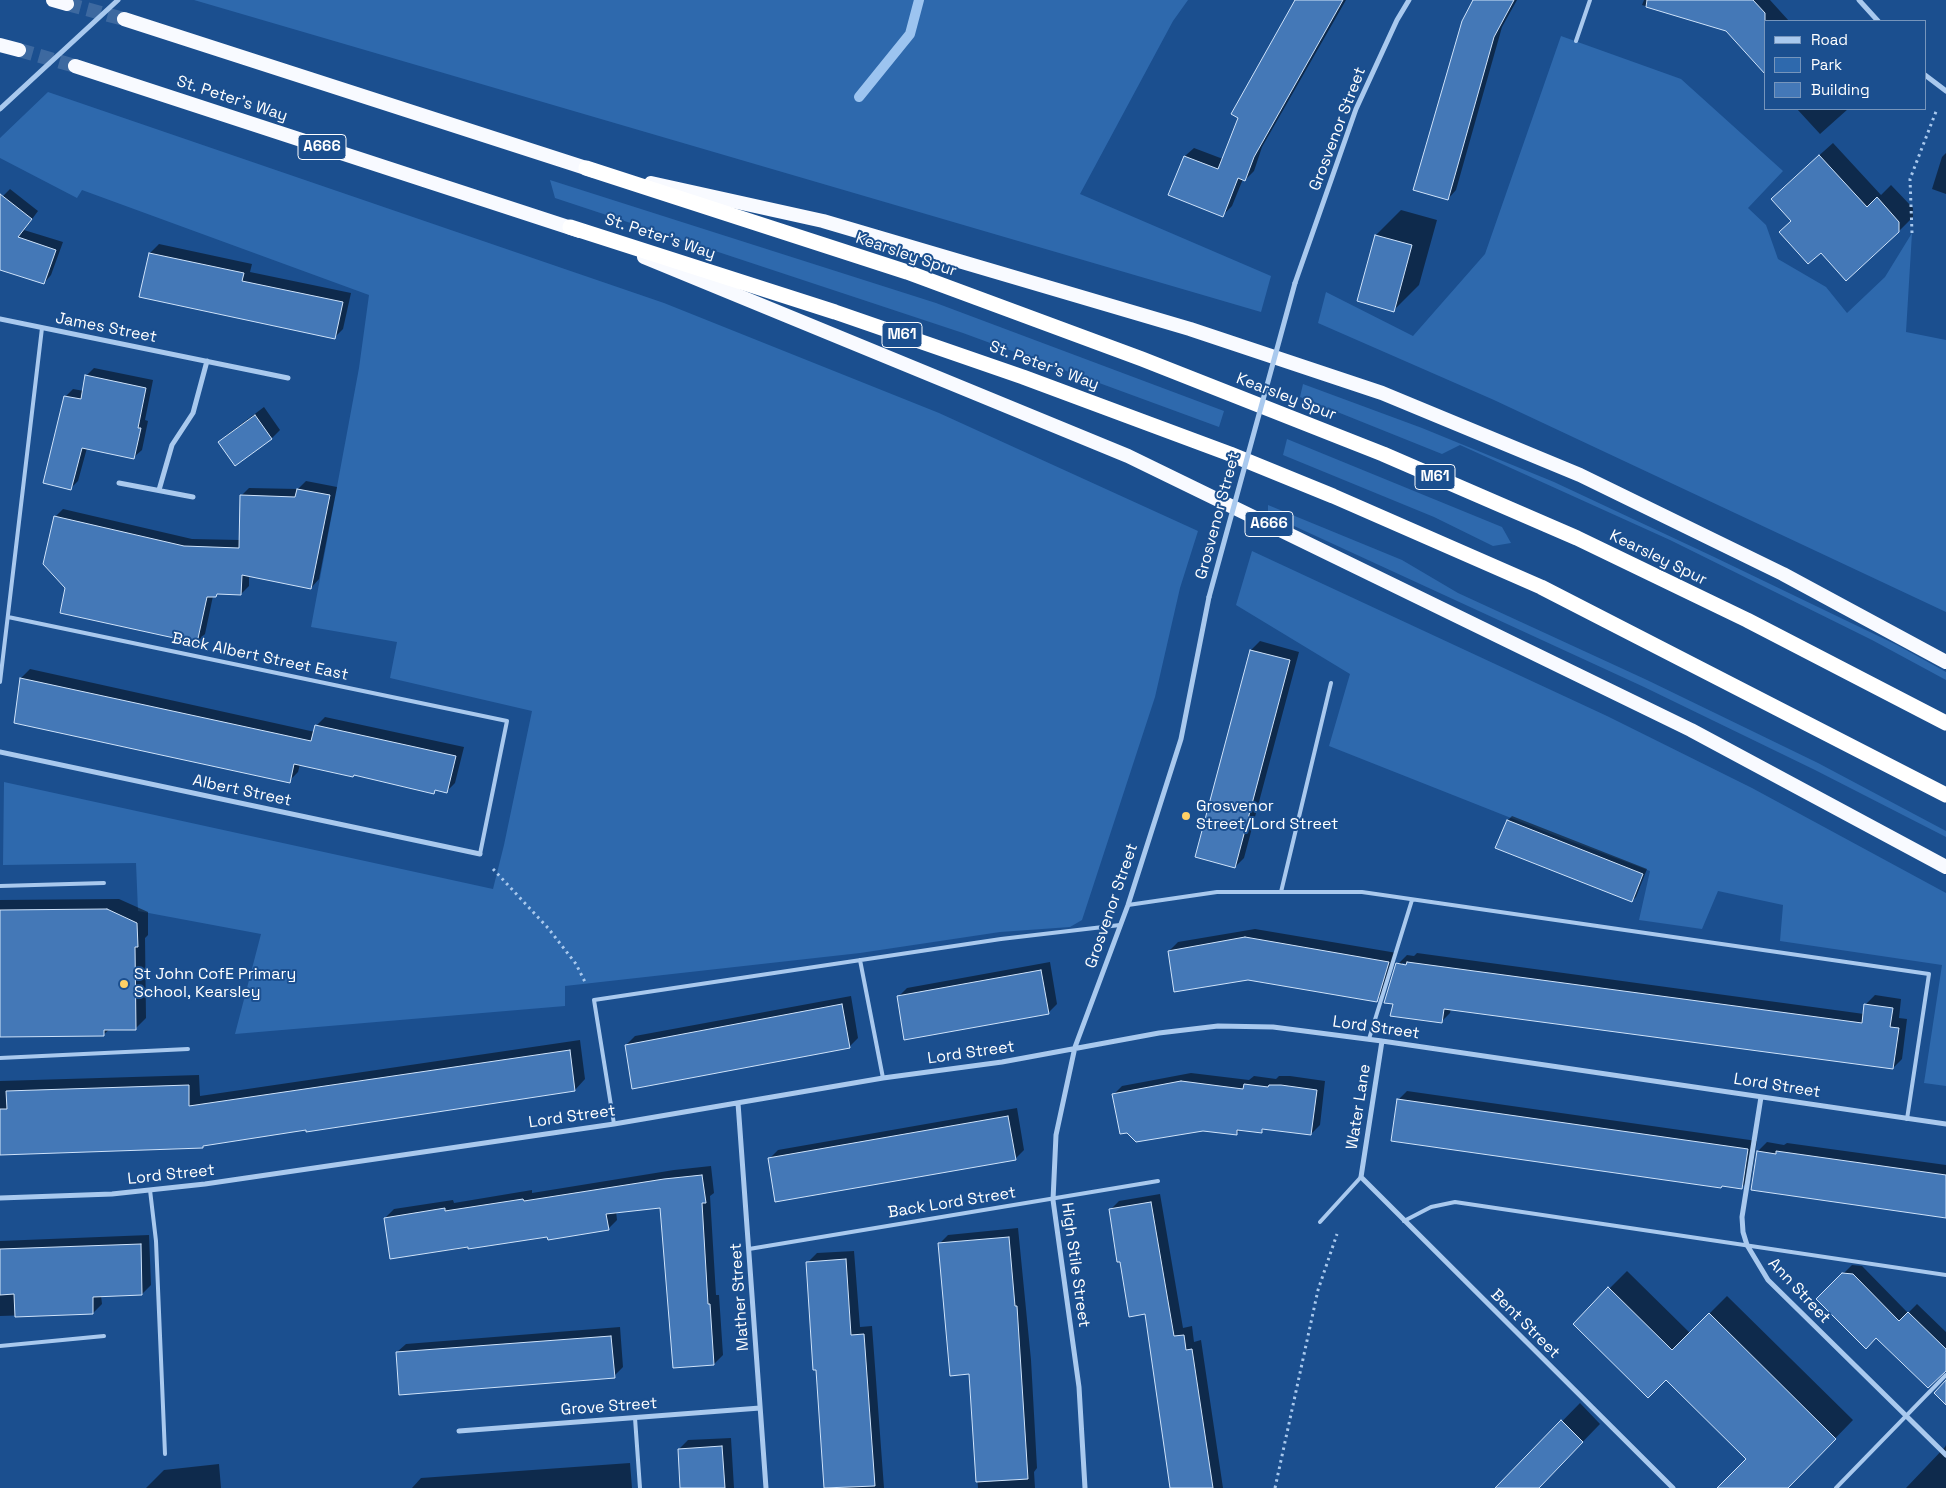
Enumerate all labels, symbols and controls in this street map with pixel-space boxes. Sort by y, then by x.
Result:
legend [1764,20,1926,110]
text: Road [1811,30,1848,49]
text: Park [1811,55,1842,74]
street label: Grosvenor Street [1306,64,1370,194]
street label: St. Peter's Way [174,72,290,126]
text: Building [1811,80,1870,99]
road number: A666 [298,134,346,160]
street label: St. Peter's Way [602,210,718,264]
street label: Kearsley Spur [853,229,959,281]
street label: James Street [54,309,158,347]
road number: M61 [882,322,922,348]
street label: St. Peter's Way [986,337,1102,395]
street label: Kearsley Spur [1233,369,1339,425]
street label: Grosvenor Street [1192,450,1244,582]
road number: M61 [1415,464,1455,490]
road number: A666 [1245,512,1293,536]
street label: Kearsley Spur [1606,526,1710,590]
street label: Back Albert Street East [170,629,350,685]
street label: Albert Street [191,771,293,811]
place label: Grosvenor Street/Lord Street [1196,797,1338,835]
marker: Grosvenor Street/Lord Street [1180,810,1192,822]
street label: Grosvenor Street [1082,841,1142,971]
place label: St John CofE Primary School, Kearsley [134,965,296,1003]
marker: St John CofE Primary School, Kearsley [118,978,130,990]
street label: Lord Street [1331,1012,1421,1044]
street label: Lord Street [926,1037,1016,1069]
street label: Water Lane [1343,1063,1375,1151]
street label: Lord Street [1732,1070,1822,1102]
street label: Lord Street [527,1101,617,1133]
street label: Lord Street [126,1161,216,1189]
street label: Back Lord Street [887,1183,1017,1223]
street label: High Stile Street [1057,1201,1093,1329]
street label: Mather Street [727,1242,753,1352]
street label: Ann Street [1764,1254,1834,1328]
street label: Bent Street [1486,1285,1564,1363]
street label: Grove Street [560,1394,658,1420]

